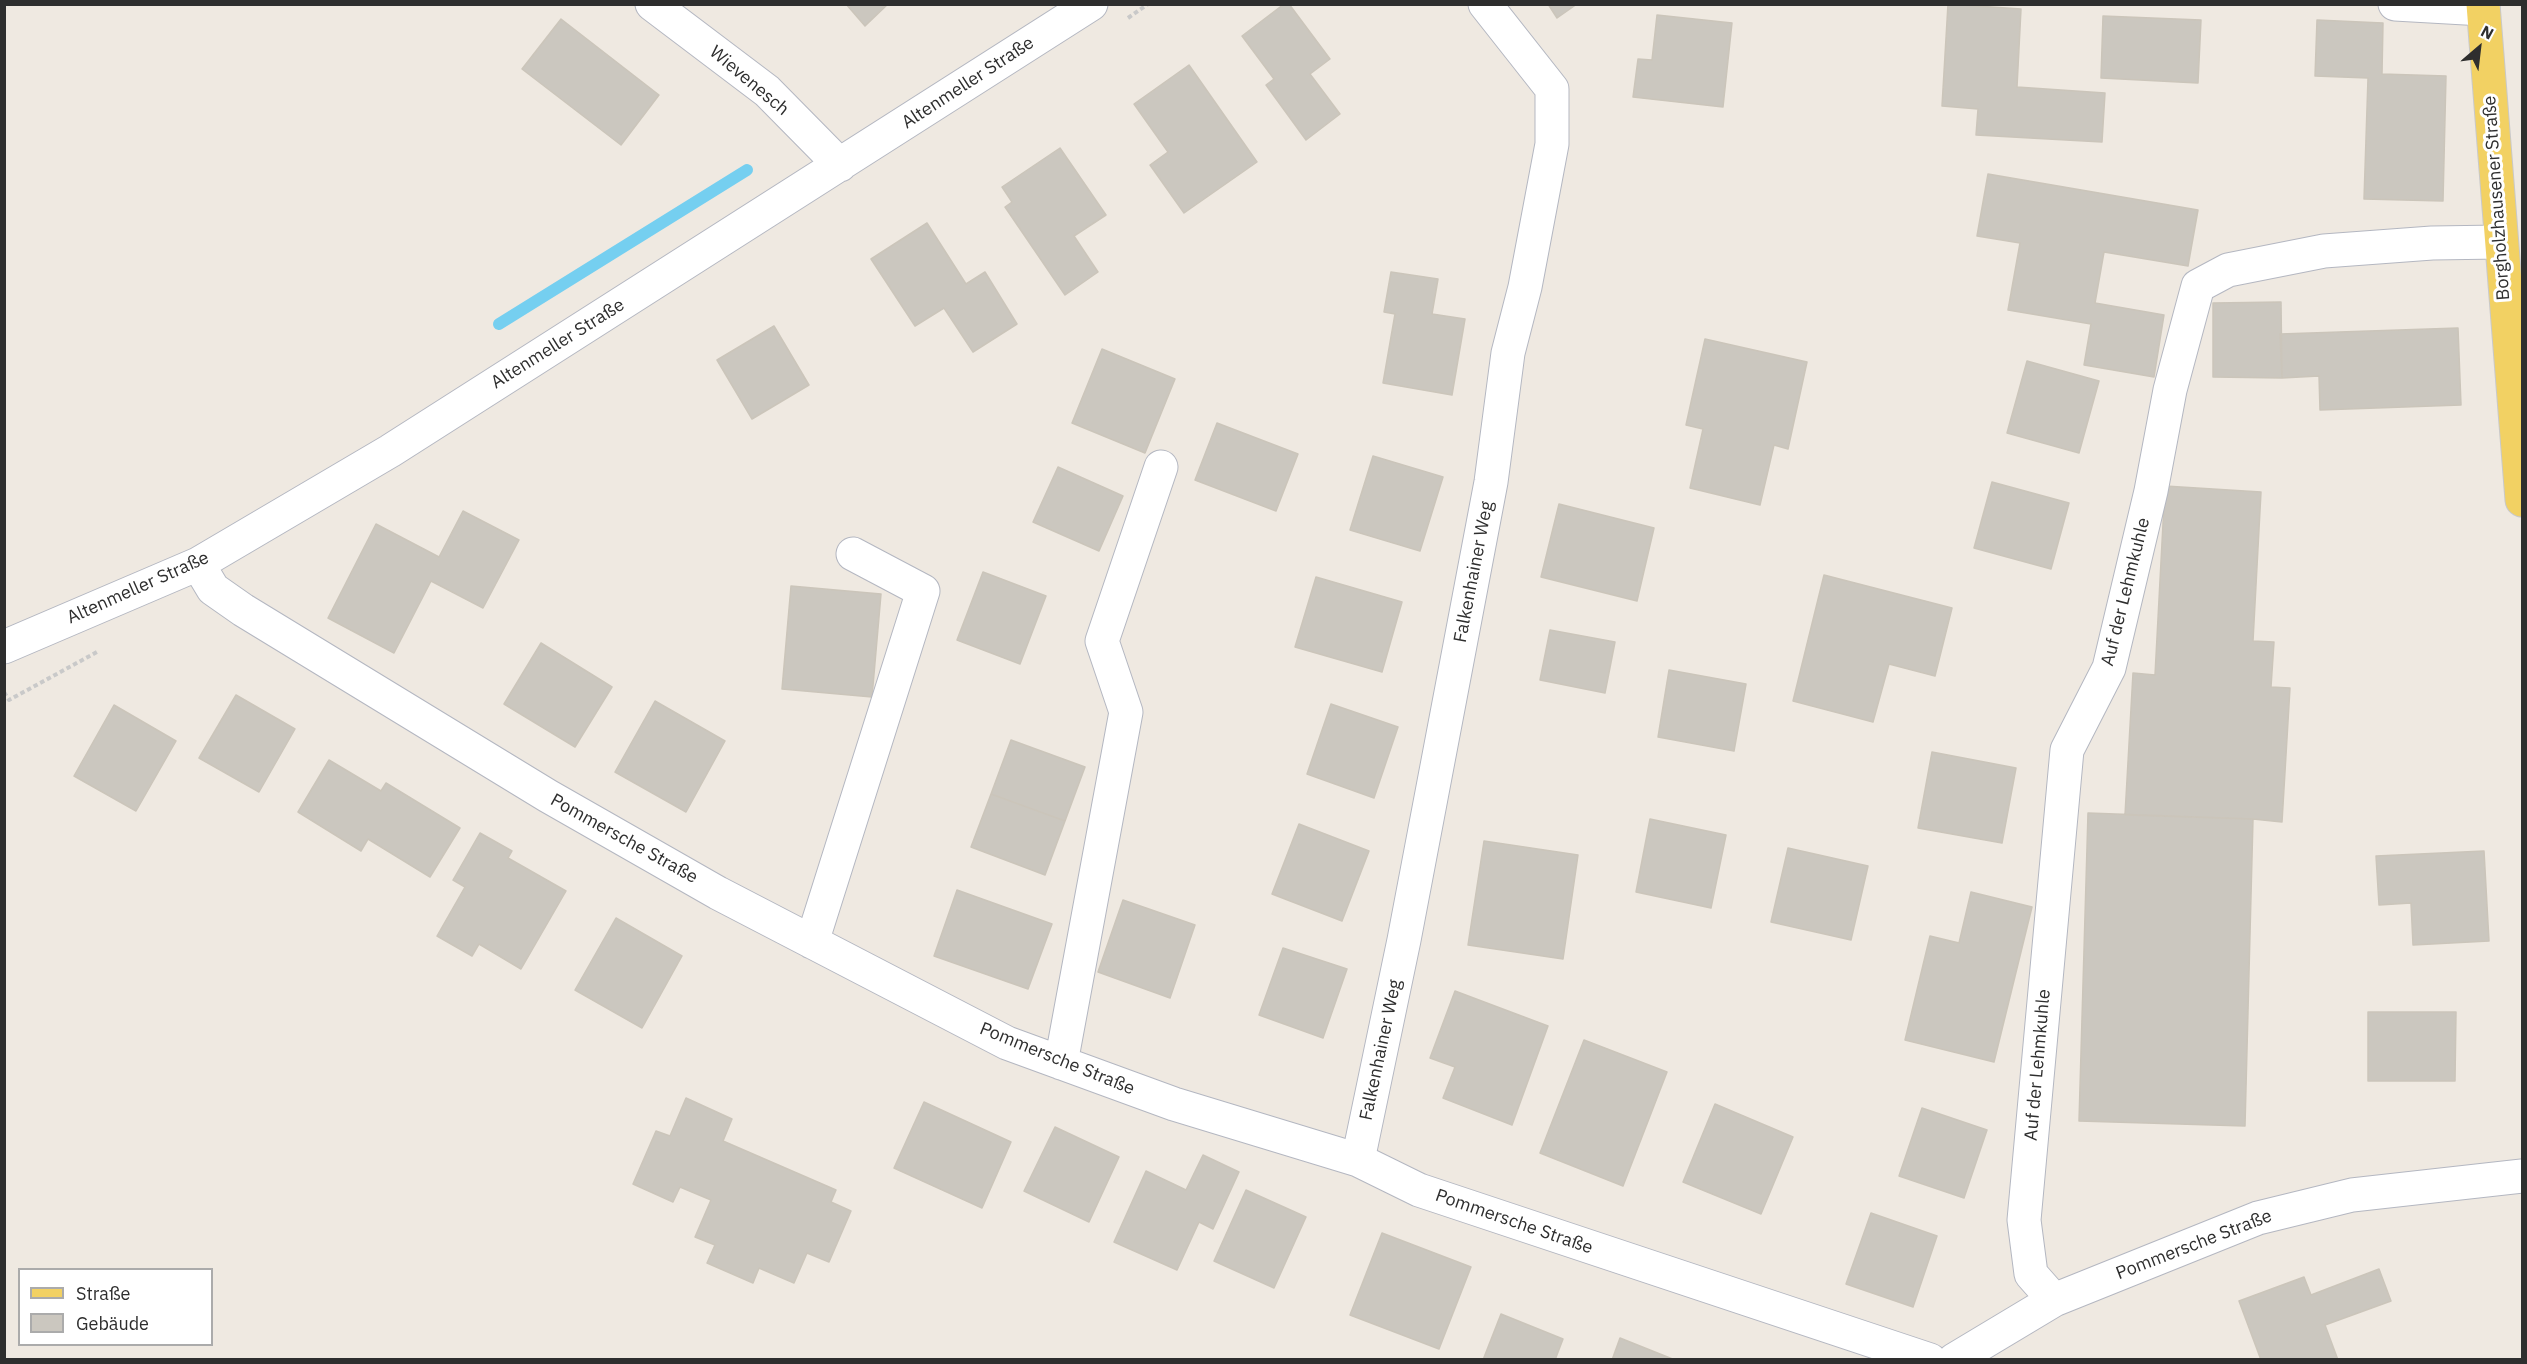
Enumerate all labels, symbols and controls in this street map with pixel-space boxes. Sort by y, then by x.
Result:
north arrow [2449,18,2509,78]
text: N [2478,21,2497,44]
street label: Altenmeller Straße [898,32,1038,134]
street label: Wievenesch [705,42,793,120]
street label: Borgholzhausener Straße [2479,95,2515,301]
street label: Altenmeller Straße [487,294,629,394]
street label: Falkenhainer Weg [1450,499,1498,645]
street label: Auf der Lehmkuhle [2097,516,2155,668]
street label: Altenmeller Straße [64,547,212,629]
street label: Pommersche Straße [547,790,701,888]
street label: Falkenhainer Weg [1356,978,1406,1122]
street label: Auf der Lehmkuhle [2021,988,2055,1142]
street label: Pommersche Straße [976,1018,1138,1100]
street label: Pommersche Straße [1432,1185,1596,1259]
street label: Pommersche Straße [2113,1205,2275,1285]
legend [18,1268,213,1346]
text: Straße [76,1282,130,1305]
text: Gebäude [76,1312,149,1335]

